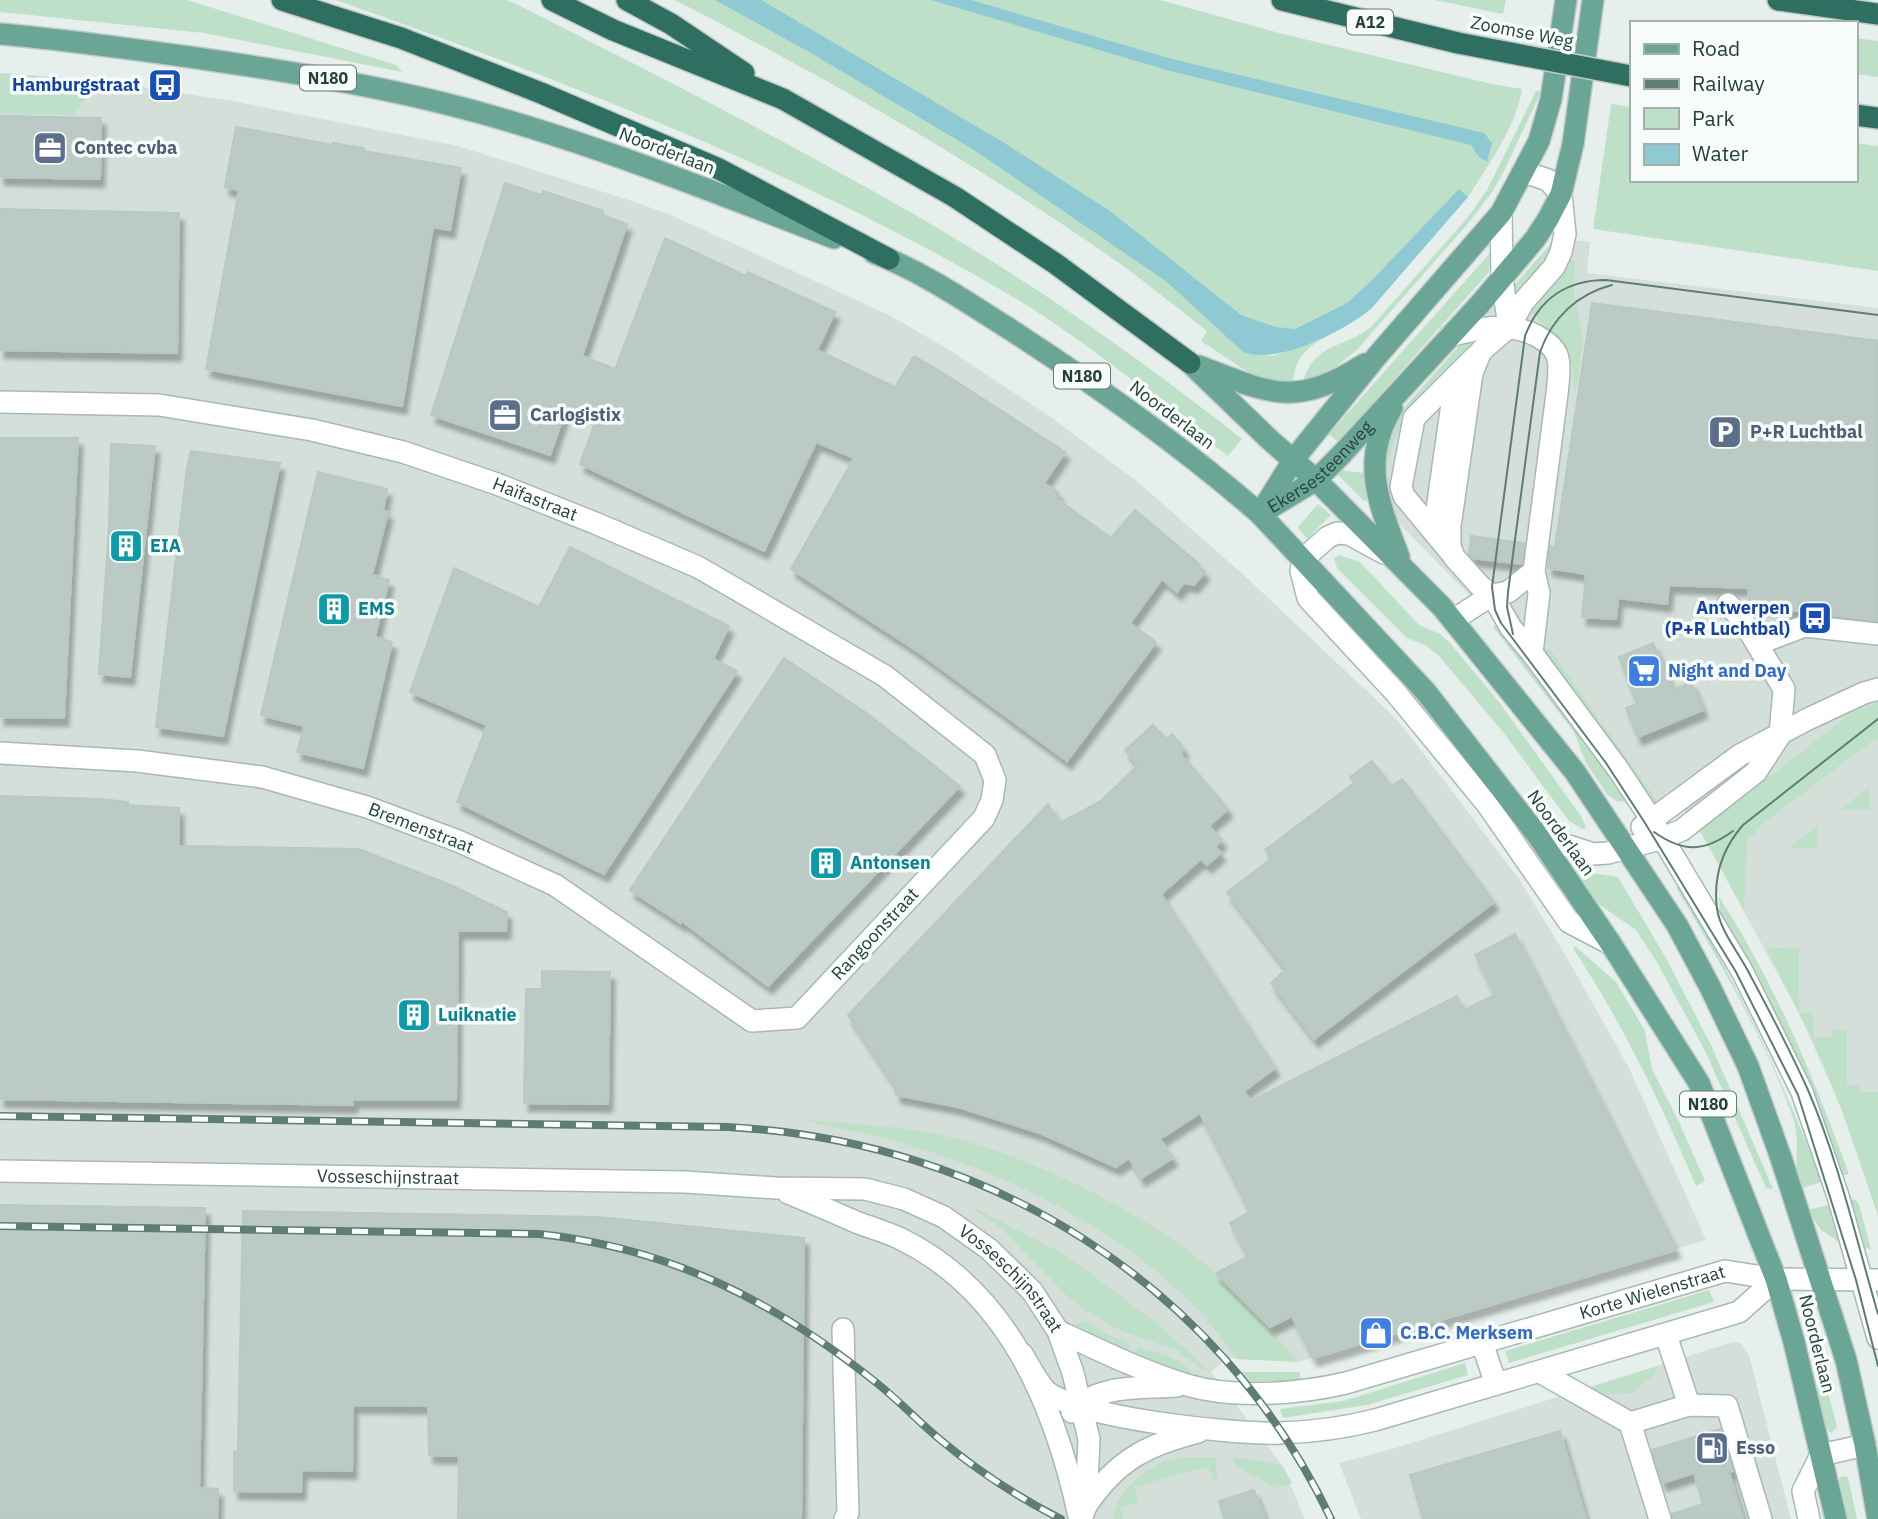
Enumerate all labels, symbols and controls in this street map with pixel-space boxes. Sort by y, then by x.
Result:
road number: A12 [1347,10,1393,34]
street label: Zoomse Weg [1469,10,1576,53]
legend [1630,21,1857,182]
text: Road [1692,34,1740,62]
bus stop icon: Hamburgstraat [146,66,184,104]
road number: N180 [300,66,356,90]
text: Railway [1692,69,1765,97]
place label: Hamburgstraat [12,73,140,96]
text: Park [1692,104,1735,132]
street label: Noorderlaan [616,122,718,179]
office icon: Contec cvba [31,129,69,167]
place label: Contec cvba [74,136,177,159]
text: Water [1692,139,1749,167]
road number: N180 [1054,364,1110,388]
street label: Noorderlaan [1125,375,1219,454]
office icon: Carlogistix [486,396,524,434]
place label: Carlogistix [530,403,621,426]
parking icon: P+R Luchtbal [1706,413,1744,451]
street label: Ekersesteenweg [1263,415,1378,518]
place label: P+R Luchtbal [1750,420,1863,443]
street label: Haïfastraat [490,471,581,526]
building icon: EIA [107,527,145,565]
place label: EIA [150,534,181,557]
building icon: EMS [315,590,353,628]
place label: Antwerpen (P+R Luchtbal) [1665,596,1790,640]
place label: EMS [358,597,395,620]
bus stop icon: Antwerpen (P+R Luchtbal) [1796,599,1834,637]
supermarket icon: Night and Day [1625,652,1663,690]
place label: Night and Day [1668,659,1787,682]
street label: Noorderlaan [1523,785,1600,880]
street label: Bremenstraat [365,797,477,858]
building icon: Antonsen [807,844,845,882]
place label: Antonsen [850,851,931,874]
street label: Rangoonstraat [826,883,923,985]
building icon: Luiknatie [395,996,433,1034]
place label: Luiknatie [438,1003,517,1026]
road number: N180 [1680,1092,1736,1116]
street label: Vosseschijnstraat [317,1164,459,1189]
street label: Vosseschijnstraat [954,1219,1068,1337]
street label: Korte Wielenstraat [1577,1260,1728,1324]
street label: Noorderlaan [1794,1292,1841,1395]
shop icon: C.B.C. Merksem [1357,1314,1395,1352]
place label: C.B.C. Merksem [1400,1321,1533,1344]
fuel station icon: Esso [1693,1429,1731,1467]
place label: Esso [1736,1436,1775,1459]

